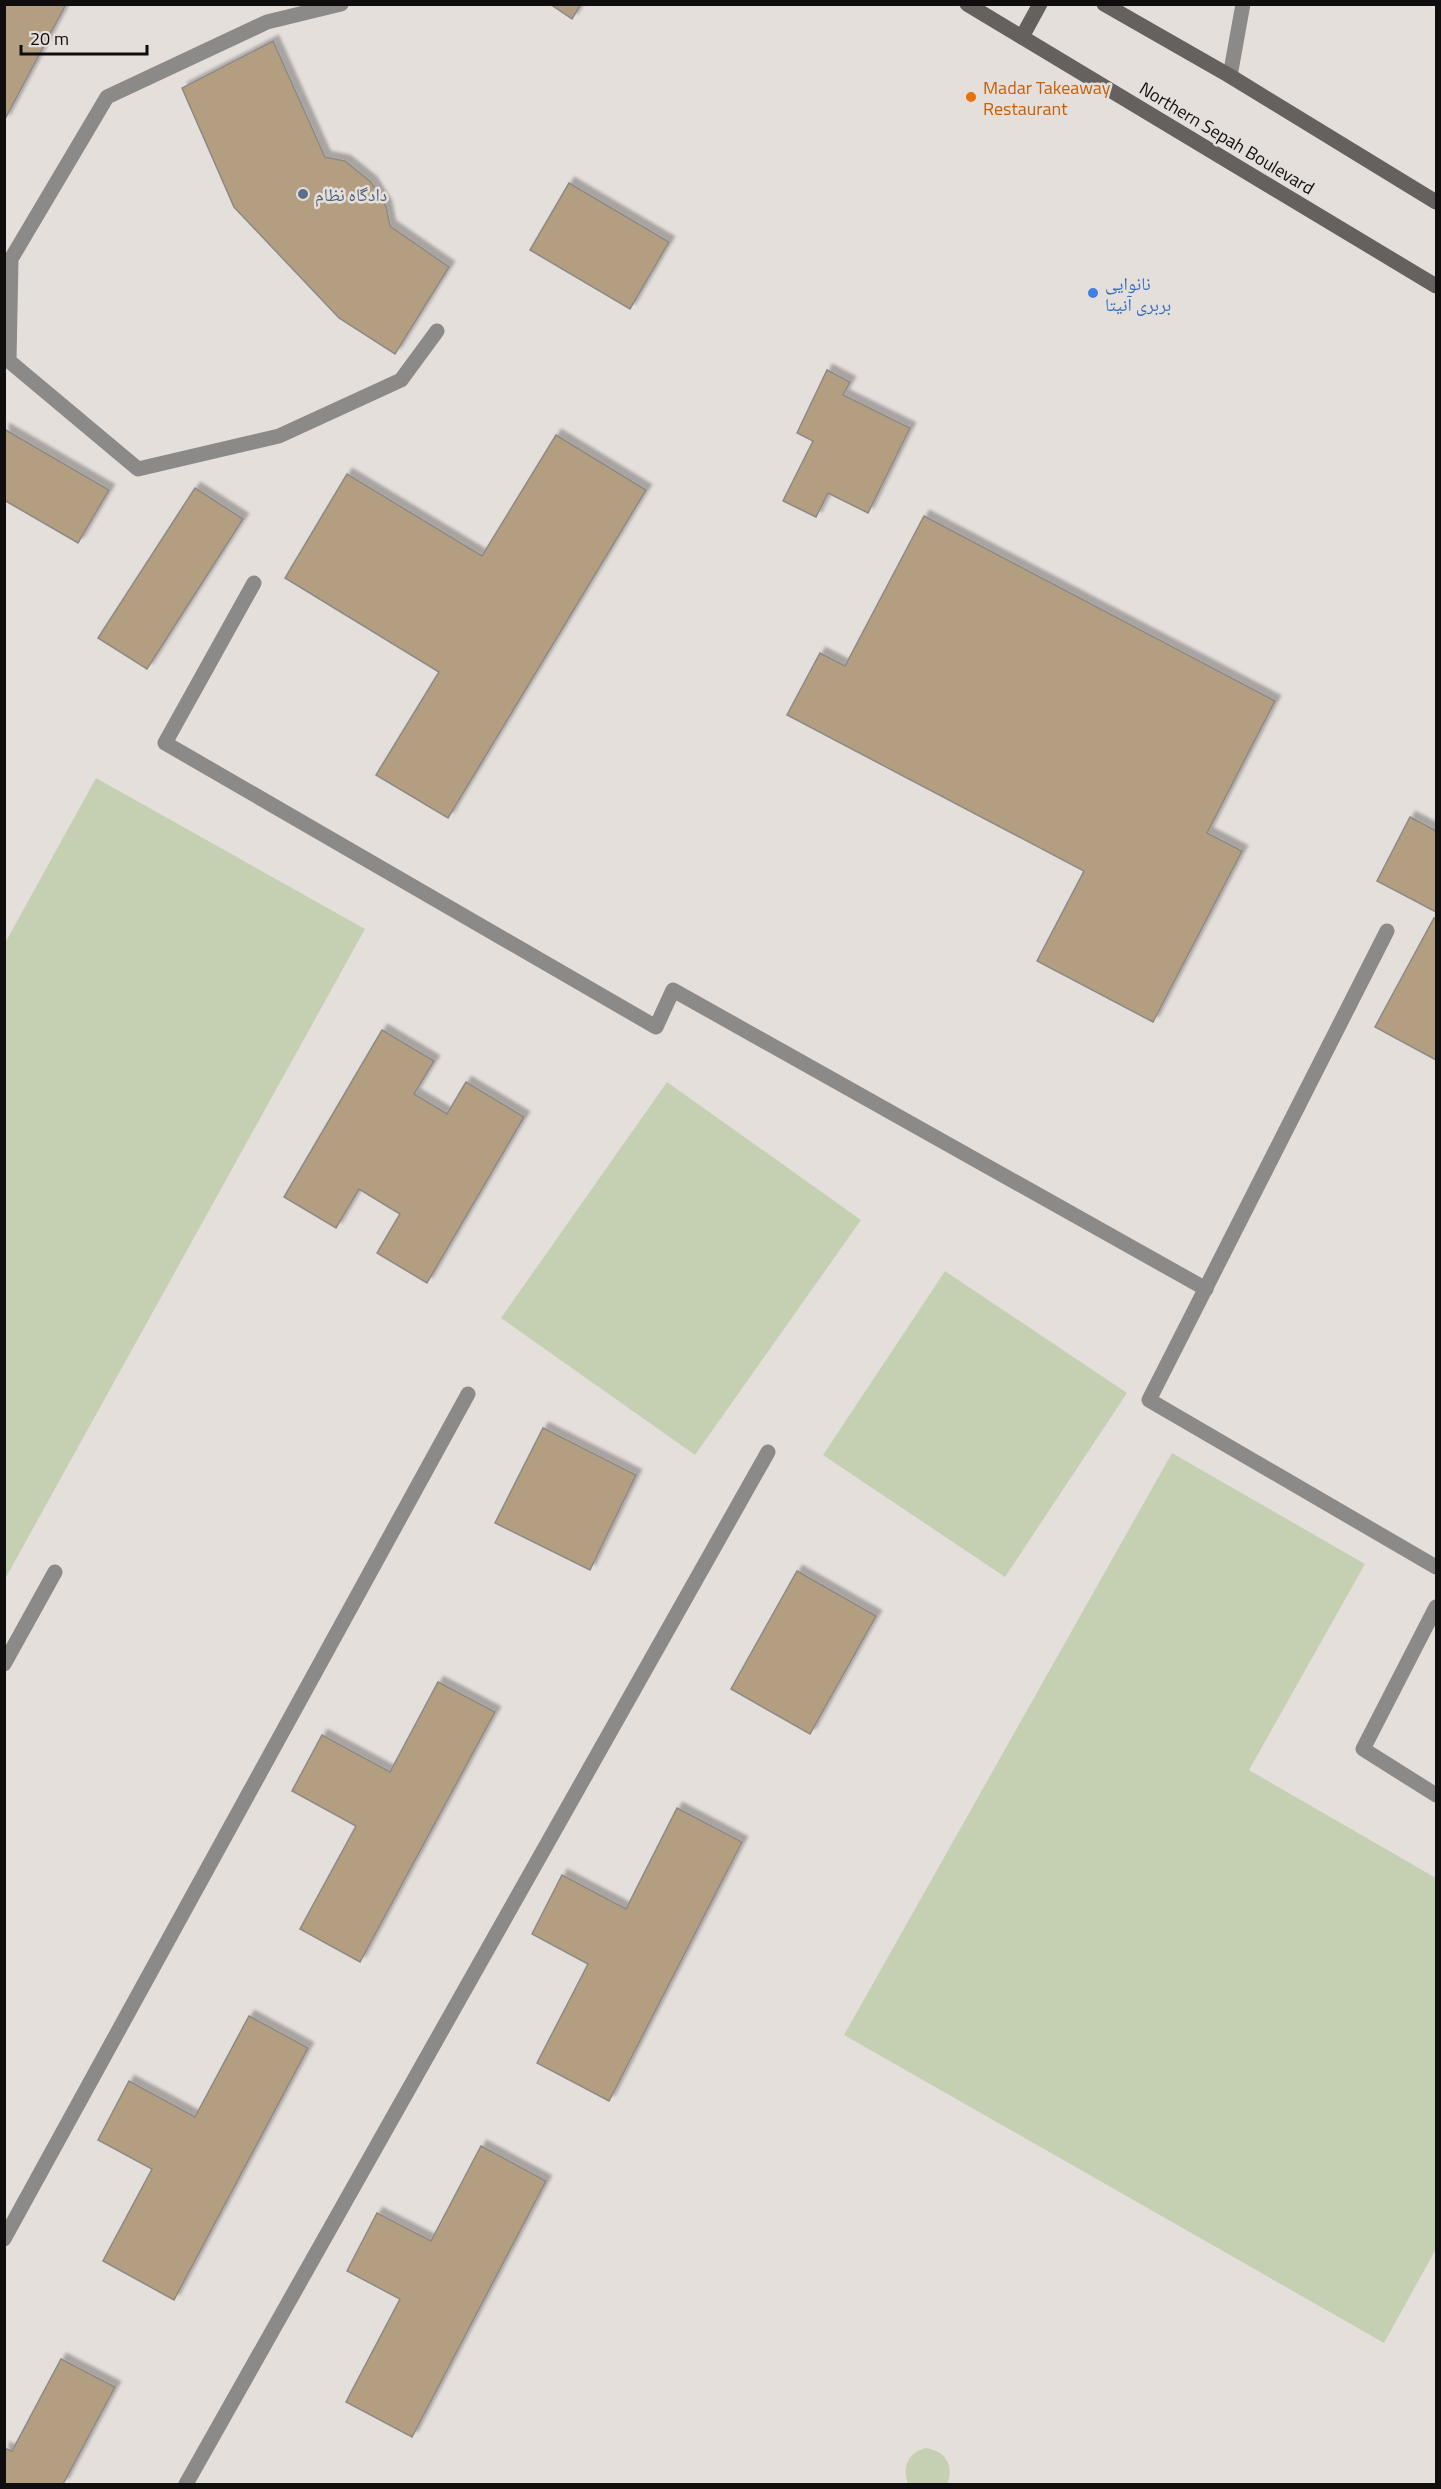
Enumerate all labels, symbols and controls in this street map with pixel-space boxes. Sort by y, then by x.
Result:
scale bar [21,18,147,56]
text: 20 m [30,25,69,52]
place label: Madar Takeaway Restaurant [983,74,1111,122]
street label: Northern Sepah Boulevard [1134,75,1320,201]
marker: Madar Takeaway Restaurant [964,90,978,104]
place label: دادگاه نظام [315,181,387,208]
marker: دادگاه نظام [296,187,310,201]
place label: نانوایی بربری آنیتا [1105,270,1171,318]
marker: نانوایی بربری آنیتا [1086,286,1100,300]

